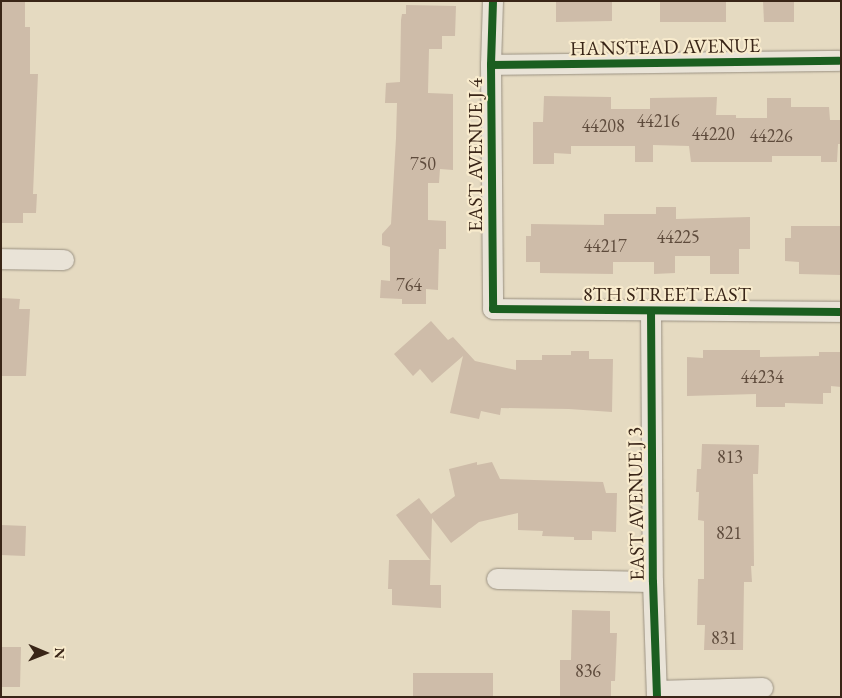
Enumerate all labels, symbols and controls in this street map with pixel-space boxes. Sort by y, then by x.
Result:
street label: HANSTEAD AVENUE [570,33,760,61]
street label: EAST AVENUE J 4 [463,78,487,232]
house number: 44216 [636,110,680,132]
house number: 44208 [581,115,625,137]
house number: 44220 [691,123,735,145]
house number: 44226 [749,125,793,147]
house number: 750 [410,153,436,175]
house number: 44225 [656,226,700,248]
house number: 44217 [583,235,627,257]
house number: 764 [396,274,422,296]
street label: 8TH STREET EAST [583,282,751,306]
house number: 44234 [740,366,784,388]
street label: EAST AVENUE J 3 [623,427,649,581]
house number: 813 [717,446,743,468]
house number: 821 [716,522,742,544]
house number: 831 [711,627,737,649]
north arrow [20,628,70,678]
text: N [51,647,69,659]
house number: 836 [575,660,601,682]

